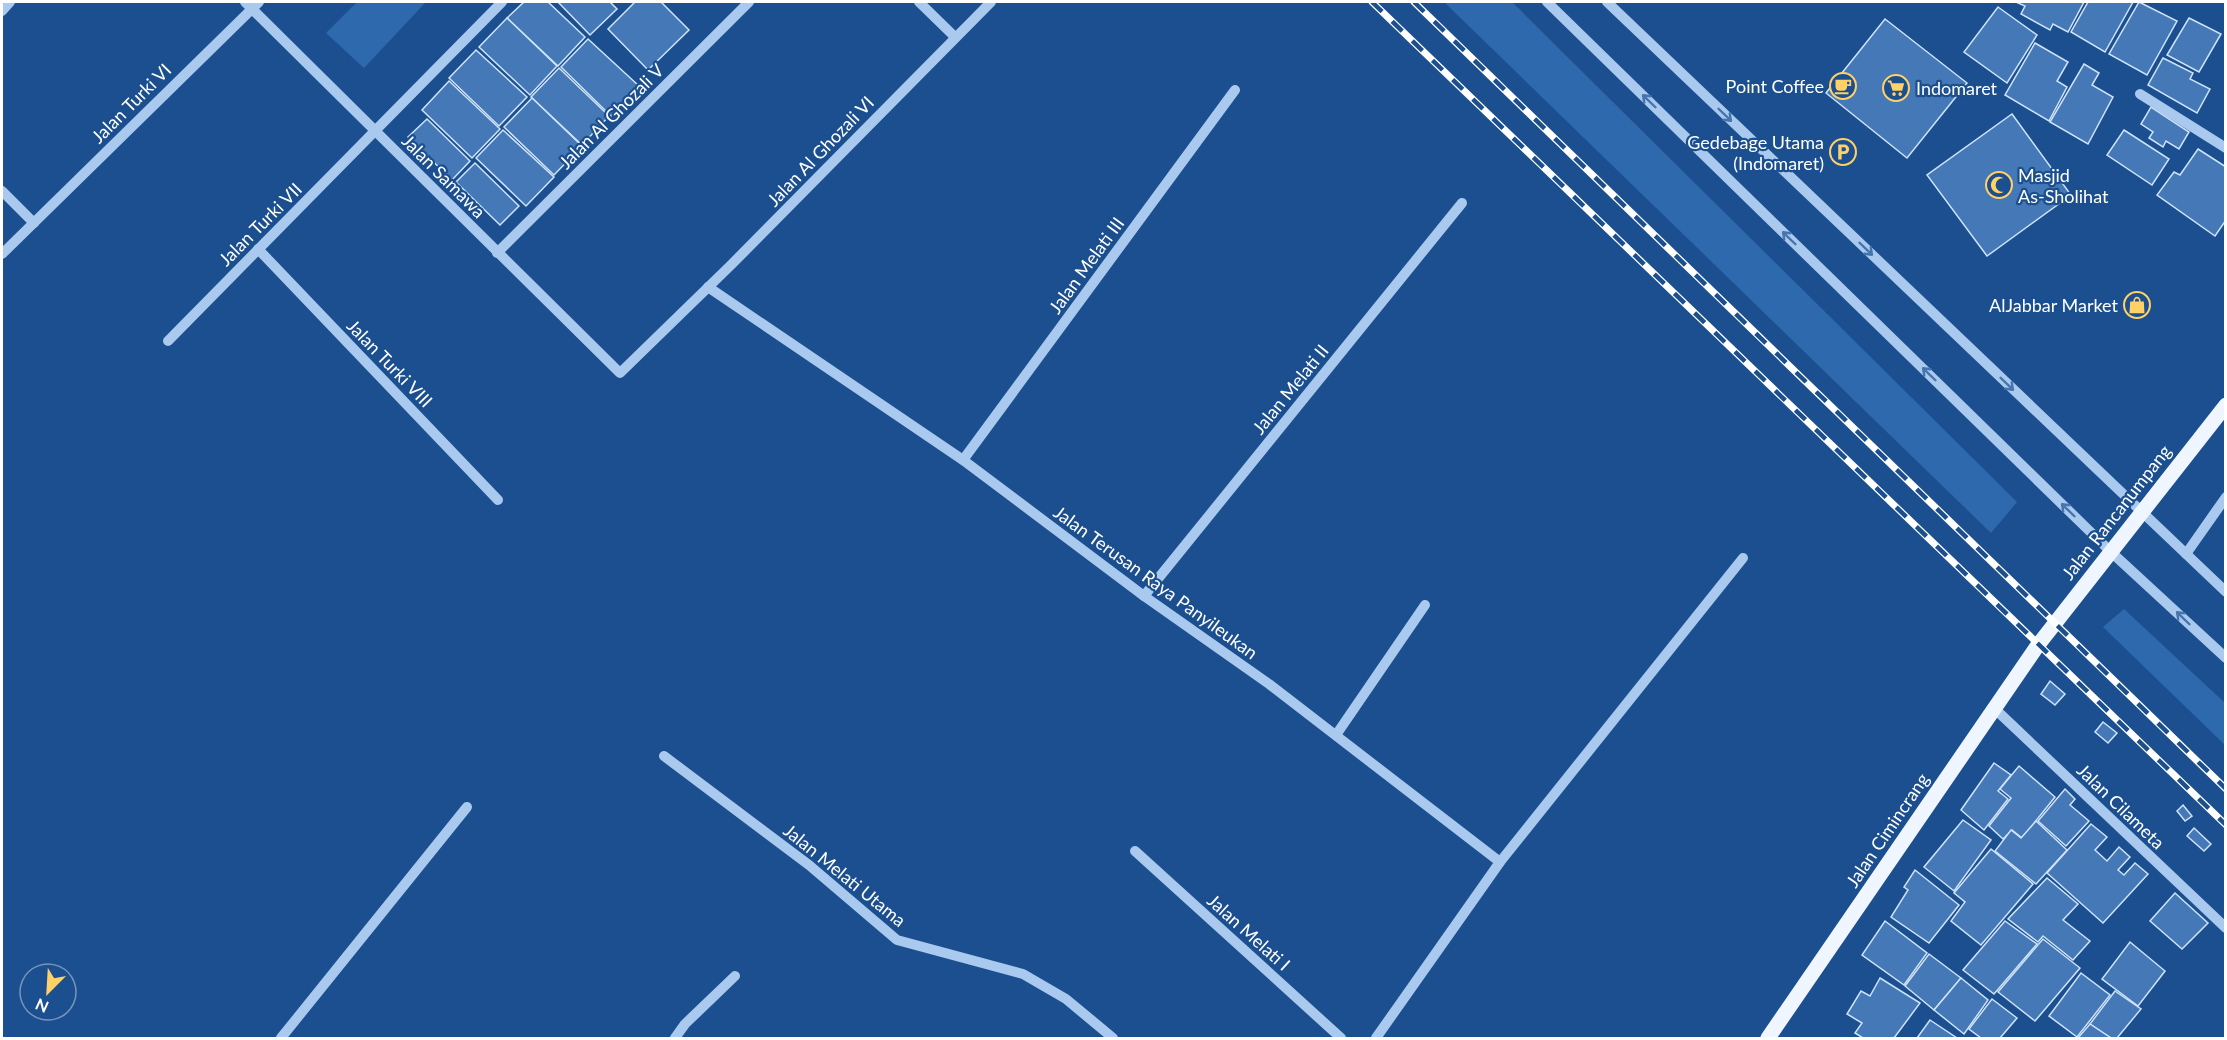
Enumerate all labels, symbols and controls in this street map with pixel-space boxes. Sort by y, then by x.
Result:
street label: Jalan Al Ghozali V [554,58,669,173]
street label: Jalan Turki VI [87,59,175,147]
cafe icon: Point Coffee [1828,71,1858,101]
supermarket icon: Indomaret [1881,73,1911,103]
place label: Point Coffee [1726,75,1824,97]
place label: Indomaret [1916,77,1998,99]
street label: Jalan Al Ghozali VI [762,91,878,211]
one-way arrow [1642,94,1657,109]
one-way arrow [1718,107,1733,122]
street label: Jalan Samawa [398,130,490,222]
place label: Gedebage Utama (Indomaret) [1687,131,1824,174]
parking icon: Gedebage Utama (Indomaret) [1828,137,1858,167]
place label: Masjid As-Sholihat [2018,164,2109,207]
mosque icon: Masjid As-Sholihat [1984,170,2014,200]
street label: Jalan Turki VII [214,178,306,270]
street label: Jalan Melati III [1044,212,1128,318]
one-way arrow [1781,230,1796,245]
one-way arrow [1859,242,1874,257]
shop icon: AlJabbar Market [2122,290,2152,320]
place label: AlJabbar Market [1989,294,2119,316]
street label: Jalan Turki VIII [343,315,437,411]
street label: Jalan Melati II [1247,340,1333,438]
one-way arrow [1921,366,1936,381]
one-way arrow [2000,377,2015,391]
street label: Jalan Rancanumpang [2057,440,2175,584]
street label: Jalan Terusan Raya Panyileukan [1050,501,1262,663]
one-way arrow [2061,502,2076,517]
one-way arrow [2176,610,2191,625]
street label: Jalan Cilameta [2073,759,2169,853]
street label: Jalan Cimincrang [1841,769,1933,891]
street label: Jalan Melati Utama [779,819,911,931]
street label: Jalan Melati I [1203,889,1295,975]
north arrow [18,962,78,1022]
text: N [32,995,51,1017]

